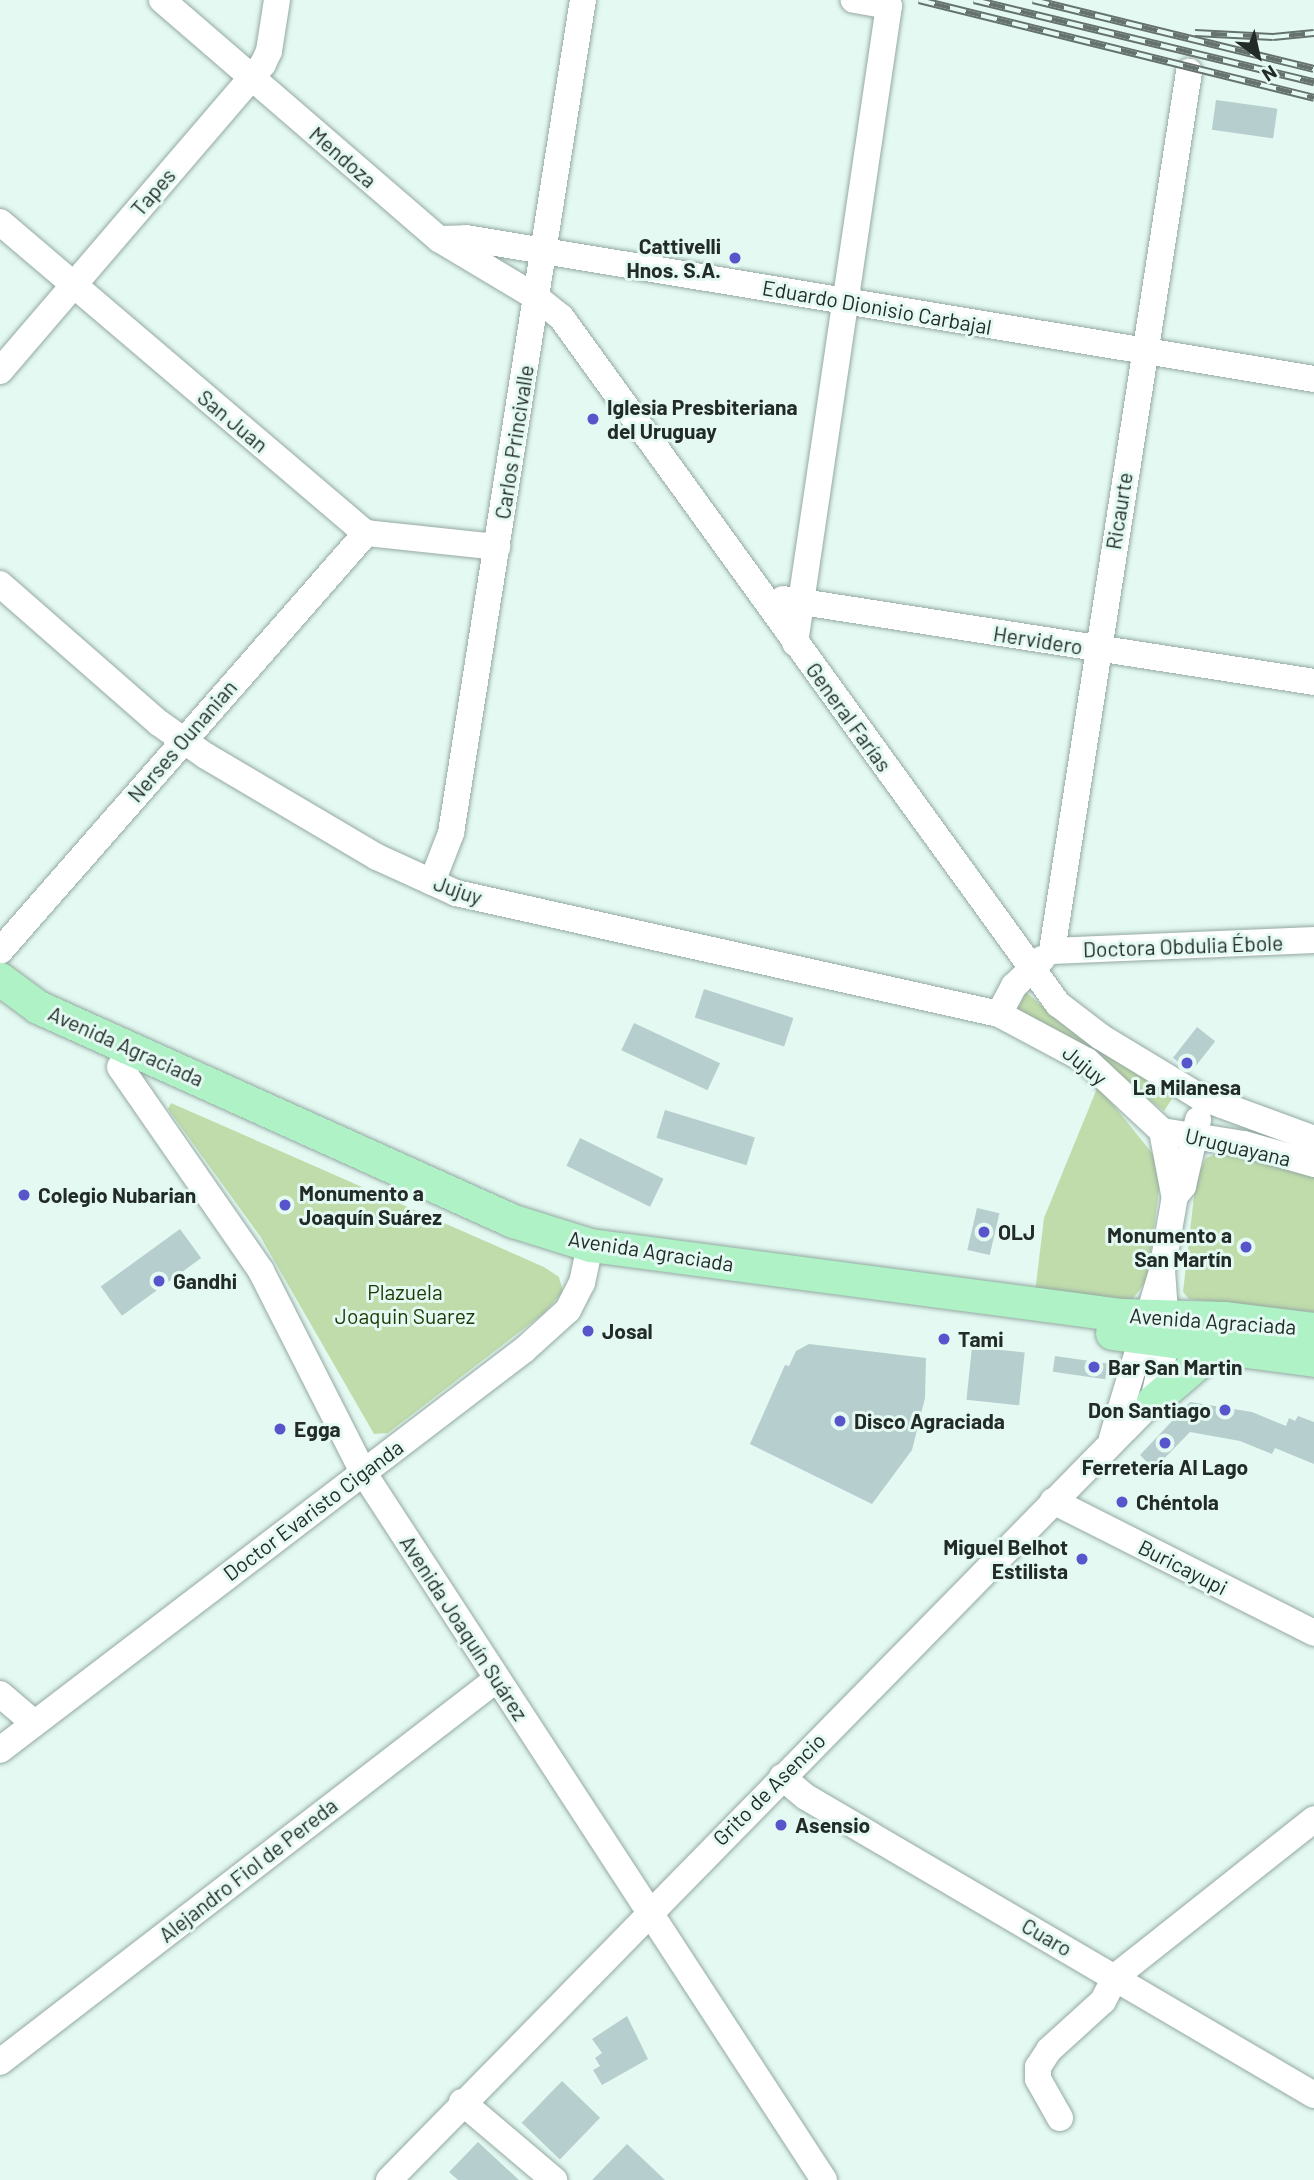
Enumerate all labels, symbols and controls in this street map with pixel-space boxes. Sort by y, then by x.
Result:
north arrow [1223,21,1293,91]
text: N [1258,61,1281,87]
street label: Mendoza [304,121,382,193]
street label: Tapes [125,163,181,221]
place label: Cattivelli Hnos. S.A. [626,233,721,283]
marker: Cattivelli Hnos. S.A. [727,250,743,266]
street label: Eduardo Dionisio Carbajal [760,274,994,340]
street label: Carlos Princivalle [489,363,539,521]
street label: San Juan [193,384,273,458]
place label: Iglesia Presbiteriana del Uruguay [607,394,798,444]
marker: Iglesia Presbiteriana del Uruguay [585,411,601,427]
street label: Ricaurte [1100,471,1138,551]
street label: Hervidero [992,621,1084,659]
street label: General Farías [801,658,897,776]
street label: Nerses Ounanian [122,675,242,807]
street label: Jujuy [431,870,485,910]
street label: Doctora Obdulia Ébole [1082,930,1284,962]
street label: Avenida Agraciada [45,1001,207,1091]
street label: Jujuy [1058,1040,1112,1090]
marker: La Milanesa [1179,1055,1195,1071]
place label: La Milanesa [1133,1074,1241,1100]
street label: Uruguayana [1183,1123,1293,1171]
place label: Monumento a Joaquín Suárez [299,1180,442,1230]
place label: Colegio Nubarian [38,1182,196,1208]
marker: Colegio Nubarian [16,1187,32,1203]
marker: Monumento a Joaquín Suárez [277,1197,293,1213]
place label: OLJ [998,1219,1035,1245]
place label: Monumento a San Martín [1107,1222,1232,1272]
marker: OLJ [976,1224,992,1240]
street label: Avenida Agraciada [566,1225,736,1277]
marker: Monumento a San Martín [1238,1239,1254,1255]
place label: Gandhi [173,1268,237,1294]
marker: Gandhi [151,1273,167,1289]
park label: Plazuela Joaquin Suarez [335,1279,475,1329]
street label: Avenida Agraciada [1129,1303,1297,1339]
place label: Josal [602,1318,653,1344]
marker: Josal [580,1323,596,1339]
place label: Tami [958,1326,1004,1352]
marker: Tami [936,1331,952,1347]
place label: Bar San Martin [1108,1354,1243,1380]
marker: Bar San Martin [1086,1359,1102,1375]
place label: Don Santiago [1088,1397,1211,1423]
marker: Don Santiago [1217,1402,1233,1418]
place label: Disco Agraciada [854,1408,1005,1434]
marker: Disco Agraciada [832,1413,848,1429]
place label: Egga [294,1416,341,1442]
marker: Egga [272,1421,288,1437]
street label: Doctor Evaristo Ciganda [218,1434,408,1586]
marker: Ferretería Al Lago [1157,1435,1173,1451]
place label: Ferretería Al Lago [1082,1454,1248,1480]
place label: Chéntola [1136,1489,1219,1515]
marker: Chéntola [1114,1494,1130,1510]
street label: Avenida Joaquín Suárez [395,1531,533,1725]
place label: Miguel Belhot Estilista [943,1534,1068,1584]
street label: Buricayupi [1134,1534,1232,1600]
marker: Miguel Belhot Estilista [1074,1551,1090,1567]
street label: Grito de Asencio [708,1728,830,1850]
street label: Alejandro Fiol de Pereda [154,1793,342,1947]
place label: Asensio [795,1812,870,1838]
marker: Asensio [773,1817,789,1833]
street label: Cuaro [1017,1913,1077,1961]

